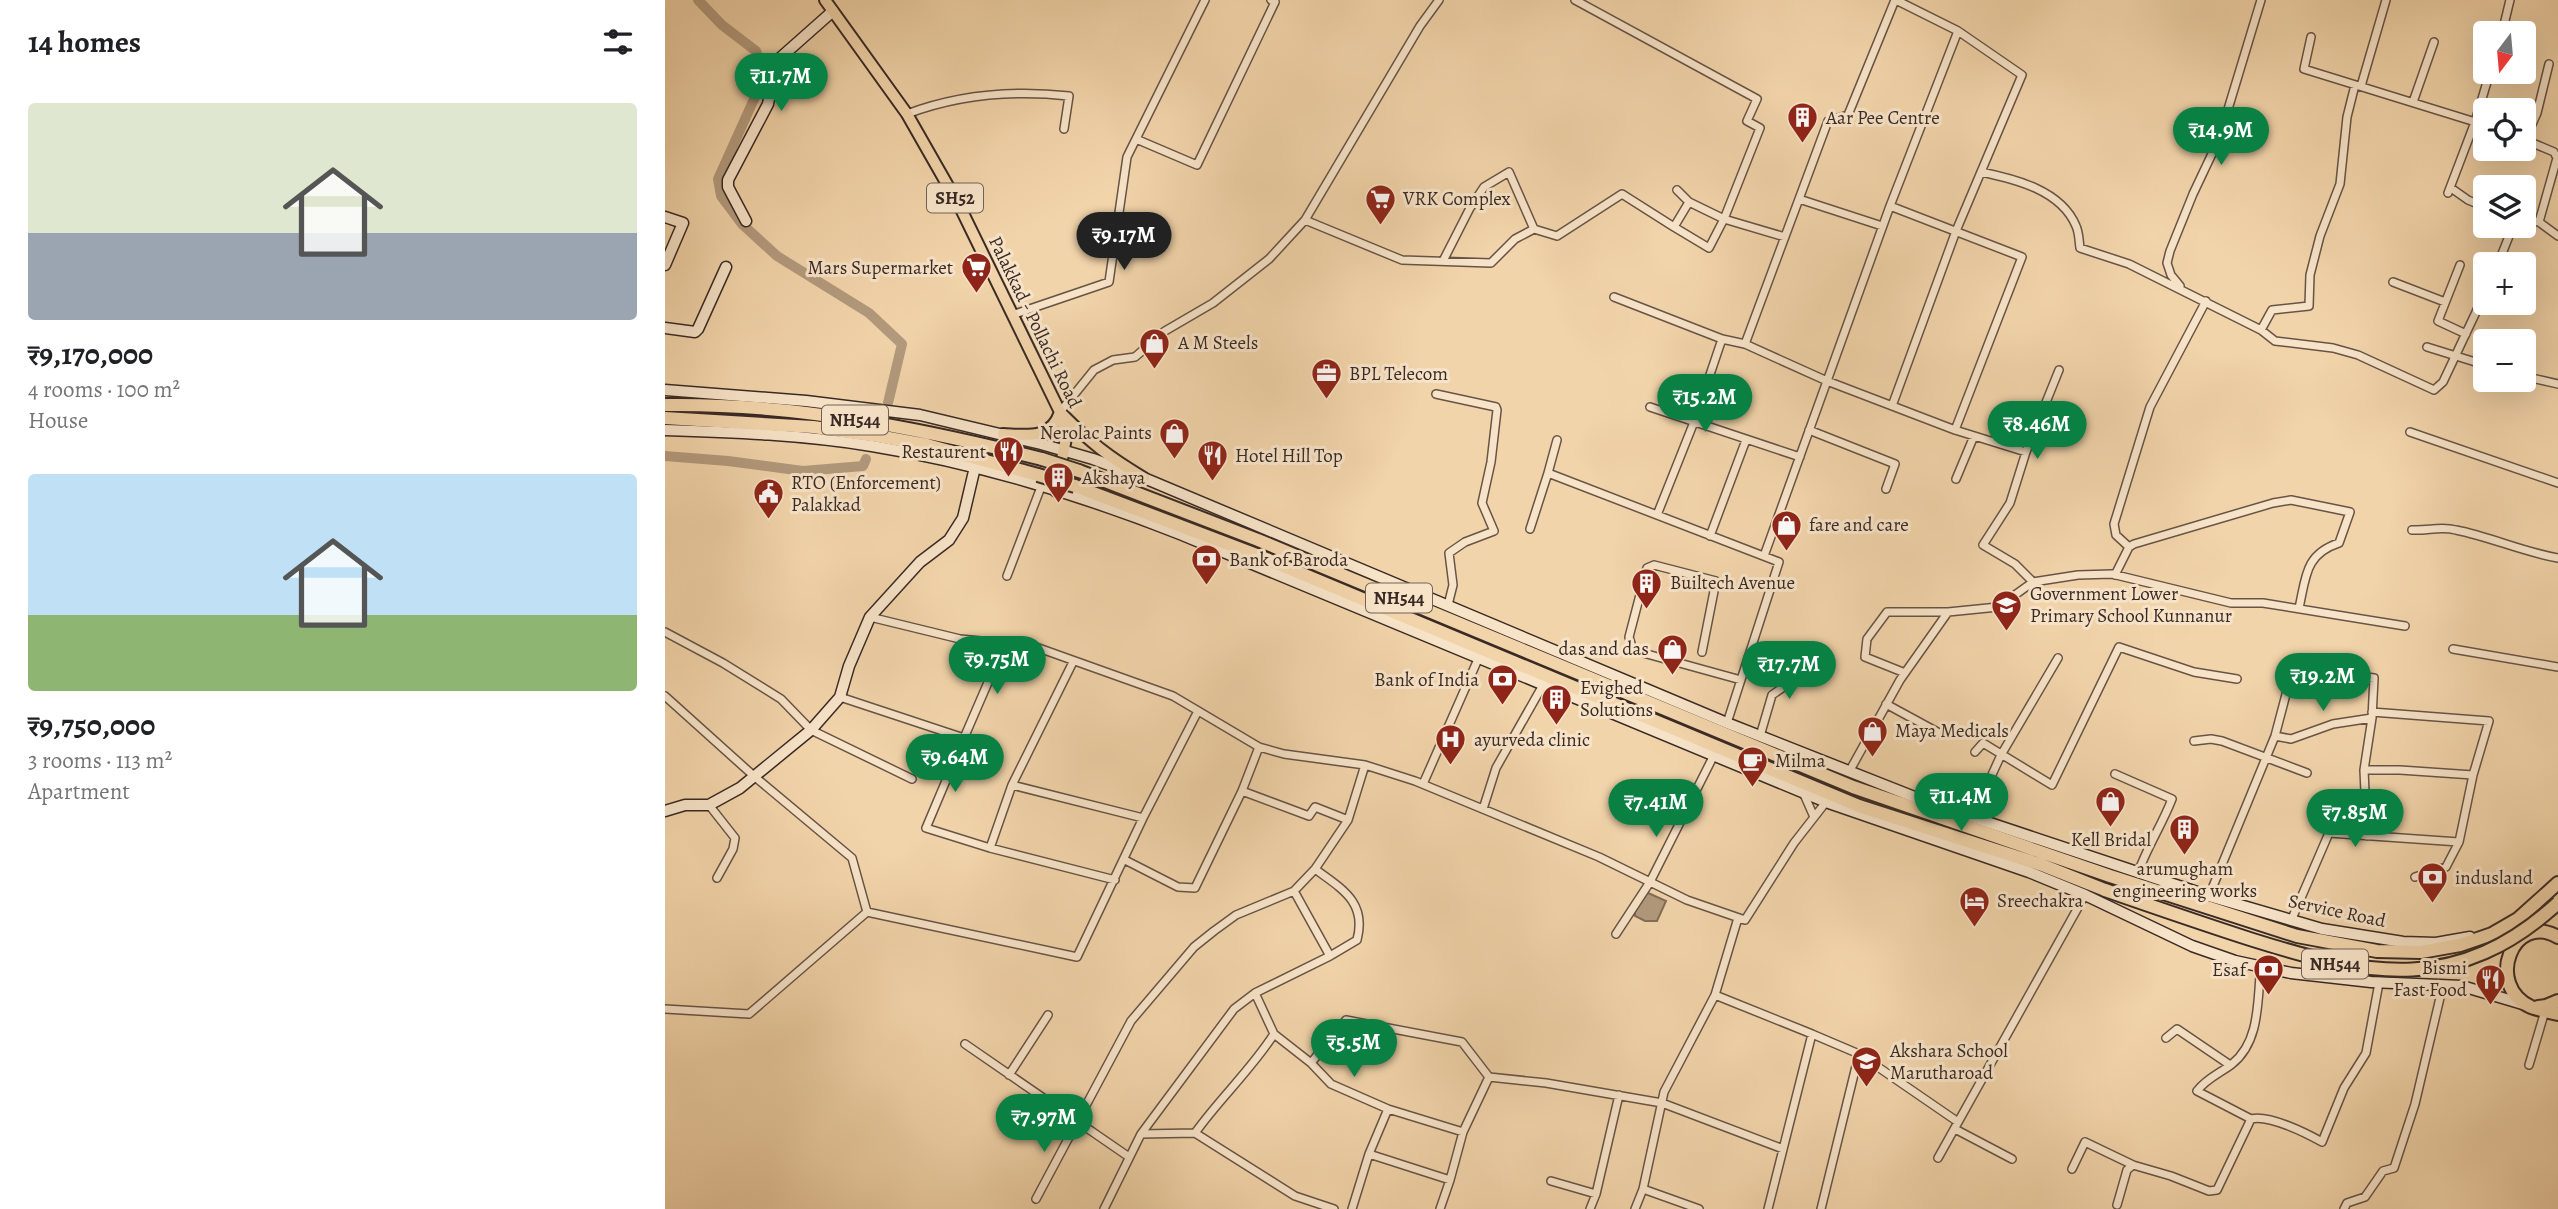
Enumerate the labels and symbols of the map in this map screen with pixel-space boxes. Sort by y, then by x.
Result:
north arrow [2473,21,2536,84]
pin: ₹11.7M [724,54,838,113]
building icon: Aar Pee Centre [1786,101,1820,145]
place label: Aar Pee Centre [1825,105,1940,131]
pin: ₹14.9M [2164,108,2278,167]
supermarket icon: VRK Complex [1363,182,1397,226]
road number: SH52 [927,183,983,212]
place label: VRK Complex [1402,186,1511,212]
pin: ₹9.17M [1067,212,1181,272]
street label: Palakkad - Pollachi Road [982,232,1088,413]
supermarket icon: Mars Supermarket [959,251,993,295]
place label: Mars Supermarket [808,255,953,281]
shop icon: A M Steels [1138,326,1172,370]
place label: A M Steels [1177,330,1258,356]
office icon: BPL Telecom [1309,357,1343,401]
place label: BPL Telecom [1349,361,1448,387]
pin: ₹15.2M [1648,374,1762,434]
pin: ₹8.46M [1980,402,2094,461]
road number: NH544 [822,406,888,434]
shop icon: Nerolac Paints [1158,416,1192,460]
place label: Nerolac Paints [1040,420,1152,446]
restaurant icon: Restaurent [992,435,1026,479]
place label: Restaurent [901,439,986,465]
restaurant icon: Hotel Hill Top [1195,439,1229,483]
place label: Hotel Hill Top [1235,443,1343,469]
building icon: Akshaya [1042,461,1076,505]
place label: Akshaya [1081,465,1146,491]
place label: RTO (Enforcement) Palakkad [791,470,941,518]
public building icon: RTO (Enforcement) Palakkad [751,477,785,521]
shop icon: fare and care [1769,508,1803,552]
place label: fare and care [1809,512,1909,538]
bank icon: Bank of Baroda [1189,543,1223,587]
place label: Bank of Baroda [1229,547,1348,573]
building icon: Builtech Avenue [1630,566,1664,610]
place label: Builtech Avenue [1670,570,1795,596]
place label: Government Lower Primary School Kunnanur [2030,581,2232,629]
road number: NH544 [1366,584,1432,612]
school or university icon: Government Lower Primary School Kunnanur [1990,588,2024,632]
shop icon: das and das [1655,632,1689,676]
pin: ₹9.75M [940,636,1054,696]
place label: das and das [1559,636,1649,662]
pin: ₹17.7M [1732,642,1846,701]
pin: ₹19.2M [2266,654,2380,713]
bank icon: Bank of India [1485,663,1519,707]
place label: Bank of India [1374,667,1479,693]
place label: Evighed Solutions [1580,675,1653,723]
building icon: Evighed Solutions [1540,682,1574,726]
shop icon: Maya Medicals [1855,714,1889,758]
place label: Maya Medicals [1895,718,2009,744]
hospital icon: ayurveda clinic [1434,723,1468,767]
place label: ayurveda clinic [1474,727,1590,753]
pin: ₹9.64M [898,734,1012,794]
cafe icon: Milma [1735,744,1769,788]
place label: Milma [1775,748,1826,774]
pin: ₹11.4M [1904,774,2018,833]
pin: ₹7.41M [1599,780,1713,839]
shop icon: Kell Bridal [2094,784,2128,828]
pin: ₹7.85M [2298,790,2412,849]
building icon: arumugham engineering works [2168,813,2202,857]
place label: Kell Bridal [2071,827,2152,853]
place label: arumugham engineering works [2113,856,2257,904]
bank icon: indusland [2415,861,2449,905]
place label: indusland [2455,865,2534,891]
hotel icon: Sreechakra [1957,884,1991,928]
place label: Sreechakra [1997,888,2084,914]
street label: Service Road [2286,888,2389,934]
road number: NH544 [2302,950,2368,979]
bank icon: Esaf [2252,953,2286,997]
place label: Bismi Fast Food [2394,955,2468,1003]
place label: Esaf [2212,957,2249,983]
restaurant icon: Bismi Fast Food [2473,962,2507,1006]
pin: ₹5.5M [1305,1020,1403,1079]
place label: Akshara School Marutharoad [1889,1038,2008,1086]
school or university icon: Akshara School Marutharoad [1850,1045,1884,1089]
pin: ₹7.97M [987,1094,1101,1154]

